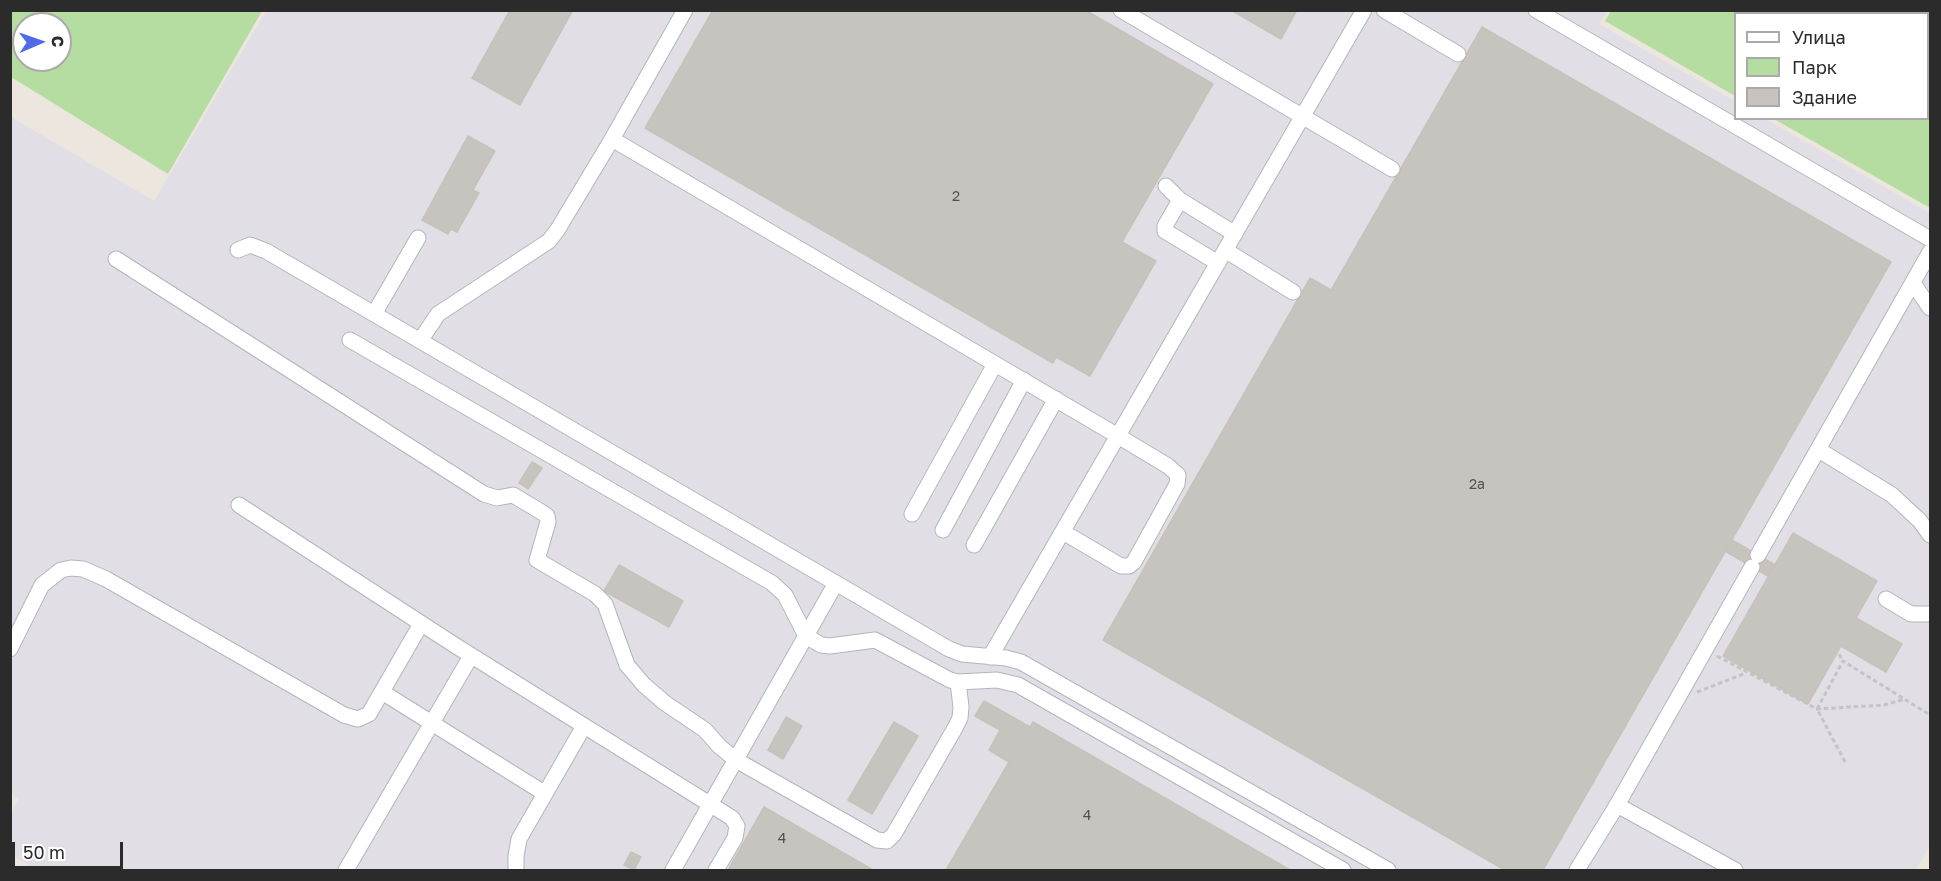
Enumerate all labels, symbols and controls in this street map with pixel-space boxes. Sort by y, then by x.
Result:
north arrow [12,12,72,72]
legend [1734,12,1929,120]
text: Улица [1792,26,1846,48]
text: С [48,35,68,47]
text: Парк [1792,56,1837,78]
text: Здание [1792,86,1857,108]
house number: 2 [952,189,960,205]
house number: 2а [1469,477,1485,493]
house number: 4 [1083,808,1091,824]
scale bar [15,830,126,868]
house number: 4 [778,831,786,847]
text: 50 m [23,841,65,863]

